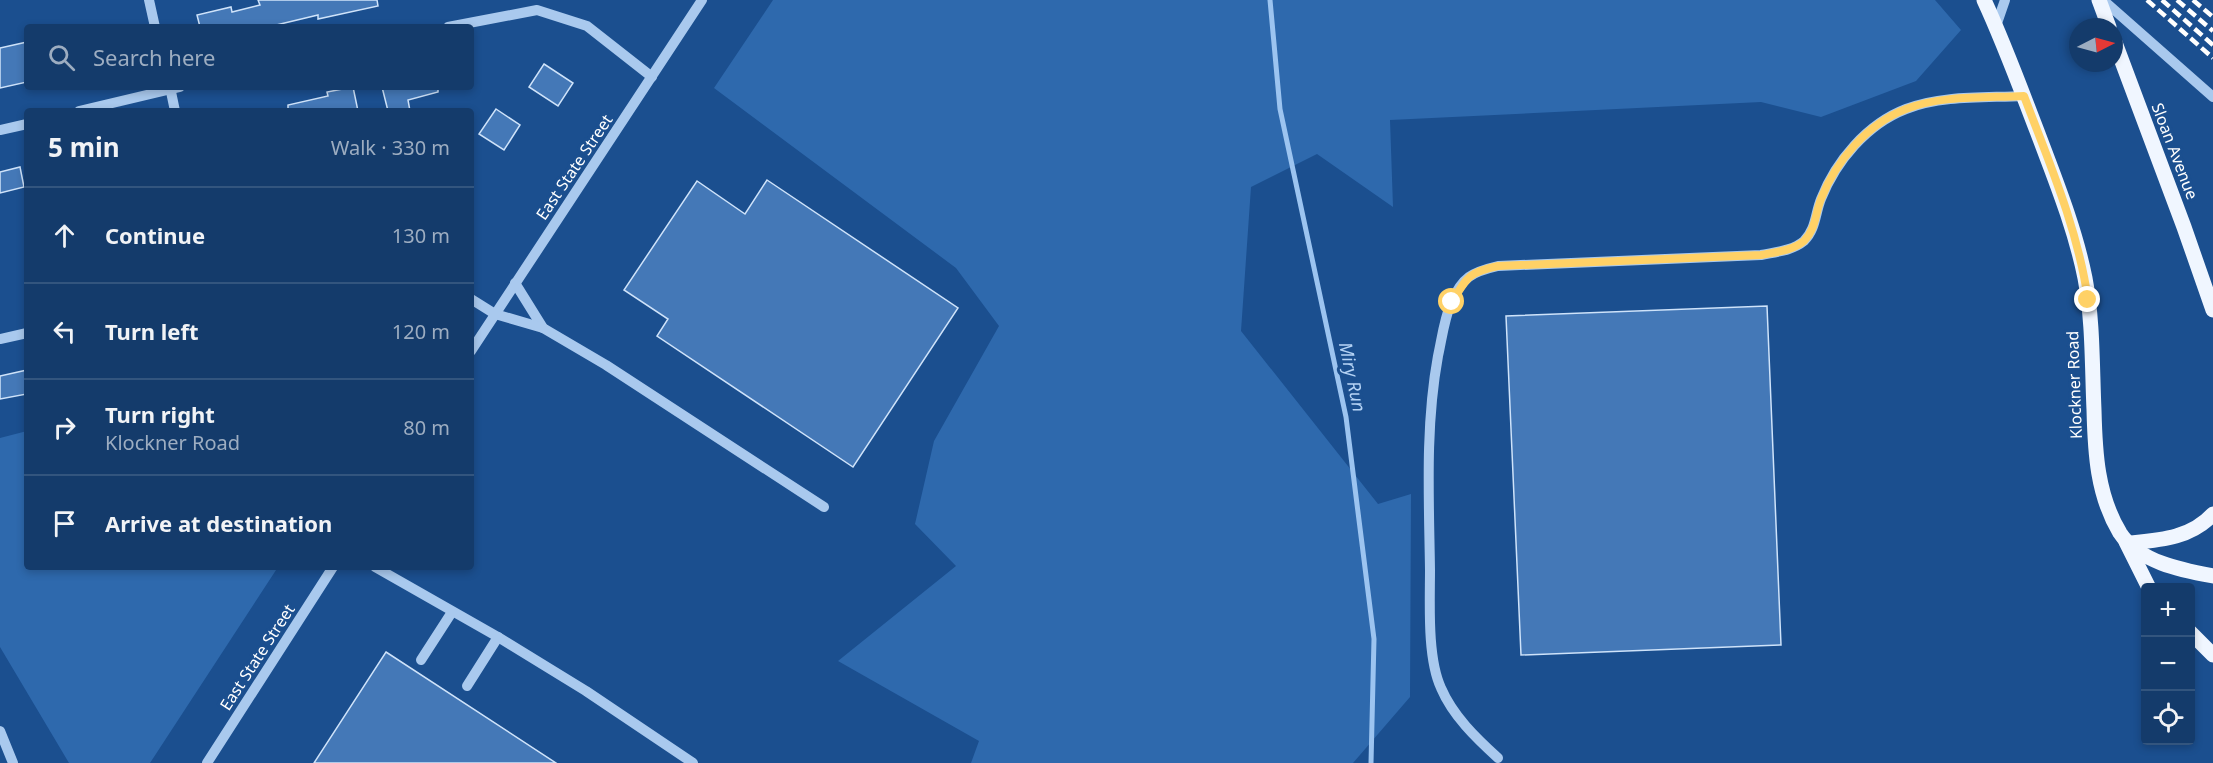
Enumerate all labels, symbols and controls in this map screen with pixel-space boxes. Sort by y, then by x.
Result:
north arrow [2069,18,2123,72]
search box [24,24,474,90]
icon: search [45,41,78,74]
text: Search here [93,42,215,72]
street label: Sloan Avenue [2146,100,2204,202]
street label: East State Street [531,110,618,224]
text: 5 min [48,129,120,165]
text: Walk · 330 m [331,134,450,161]
icon: ahead [48,219,81,252]
text: Continue [105,220,205,250]
text: 130 m [392,222,450,249]
route end [2074,286,2100,312]
route start [1438,288,1464,314]
icon: left [48,315,81,348]
text: Turn left [105,316,199,346]
text: 120 m [392,318,450,345]
street label: Klockner Road [2061,331,2087,439]
water label: Miry Run [1334,339,1372,414]
text: Turn right [105,399,215,429]
icon: right [48,411,81,444]
text: 80 m [403,414,450,441]
text: Klockner Road [105,429,240,456]
icon: arrive [48,507,81,540]
text: Arrive at destination [105,508,332,538]
map controls [2141,583,2195,745]
button: + [2141,583,2195,637]
street label: East State Street [214,599,300,714]
button: − [2141,637,2195,691]
button: locate [2141,691,2195,745]

